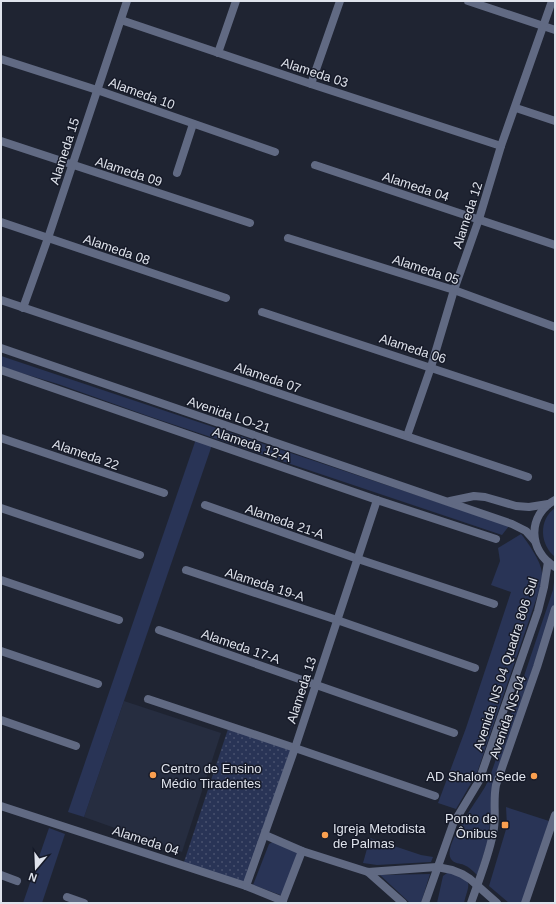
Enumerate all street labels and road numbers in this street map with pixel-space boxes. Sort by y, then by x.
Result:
street label: Alameda 03 [280,55,350,90]
street label: Alameda 10 [107,75,177,112]
street label: Alameda 15 [47,116,82,186]
street label: Alameda 09 [94,154,164,189]
street label: Alameda 04 [381,169,451,204]
street label: Alameda 12 [450,180,485,250]
street label: Alameda 08 [82,231,152,268]
street label: Alameda 05 [391,252,461,287]
street label: Alameda 06 [378,331,448,366]
street label: Alameda 07 [233,359,303,396]
street label: Avenida LO-21 [186,393,272,436]
street label: Alameda 12-A [210,424,294,465]
street label: Alameda 22 [51,436,121,473]
street label: Alameda 21-A [243,501,327,542]
street label: Alameda 19-A [223,565,307,604]
street label: Avenida NS 04 Quadra 806 Sul [470,576,541,753]
street label: Alameda 17-A [199,626,283,667]
street label: Alameda 13 [284,655,319,725]
street label: Avenida NS-04 [486,673,529,761]
street label: Alameda 04 [111,823,181,858]

